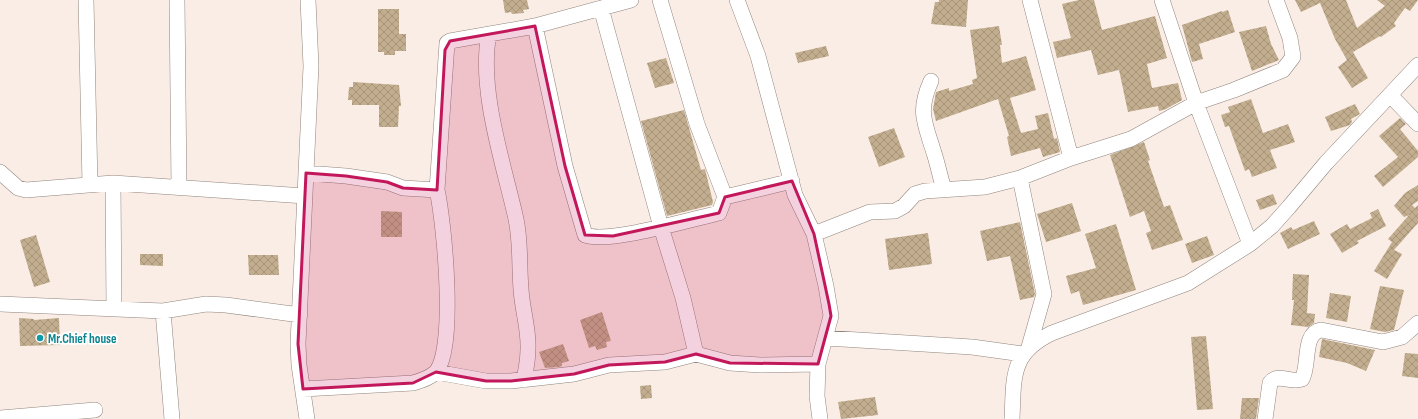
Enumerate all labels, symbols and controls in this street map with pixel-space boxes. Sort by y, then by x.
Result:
place label: Mr.Chief house [48,331,117,347]
marker: Mr.Chief house [35,333,45,343]

